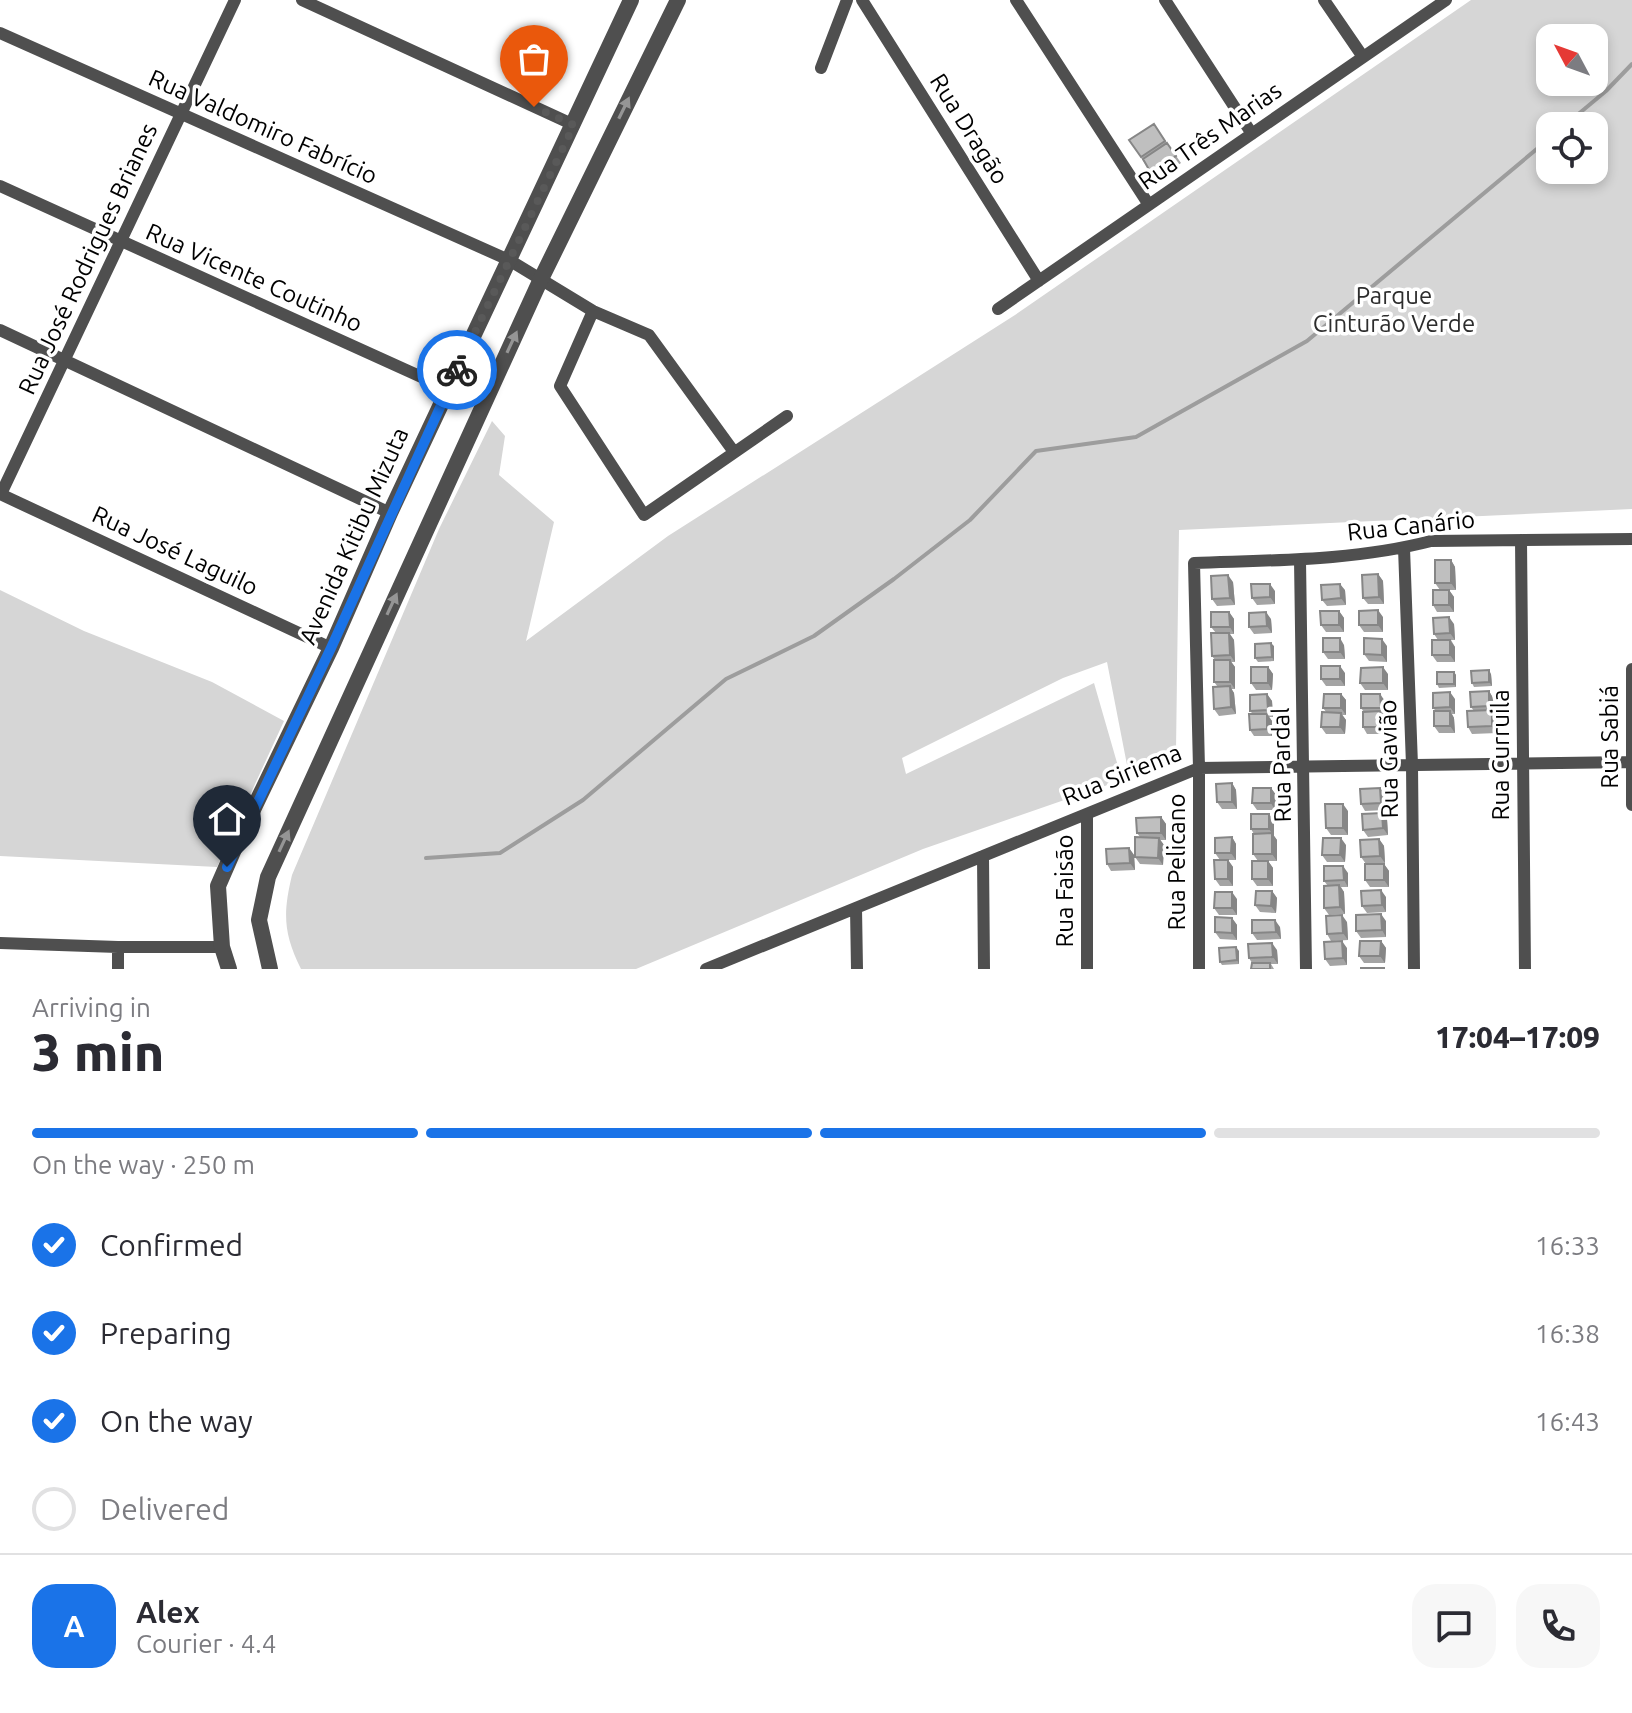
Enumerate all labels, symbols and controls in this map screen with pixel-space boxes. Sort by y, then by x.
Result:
north arrow [1536,24,1608,96]
map controls [1536,24,1608,184]
pin [500,25,568,107]
icon: bag [512,37,556,81]
street label: Rua Valdomiro Fabrício [145,64,382,189]
street label: Rua Dragão [925,69,1014,189]
street label: Rua Três Marias [1133,76,1286,195]
one-way arrow [618,97,631,120]
button: locate [1536,112,1608,184]
street label: Rua José Rodrigues Brianes [13,119,162,399]
street label: Rua Vicente Coutinho [142,218,366,337]
park label: Parque Cinturão Verde [1313,282,1475,337]
courier [417,330,497,410]
one-way arrow [505,331,518,354]
icon: bike [435,348,479,392]
street label: Avenida Kitibu Mizuta [294,423,414,648]
street label: Rua José Laguilo [88,500,262,601]
street label: Rua Canário [1346,505,1476,546]
one-way arrow [385,593,399,616]
street label: Rua Sabiá [1596,685,1623,789]
street label: Rua Curruila [1487,689,1514,821]
street label: Rua Gavião [1374,699,1403,819]
street label: Rua Pardal [1267,707,1296,823]
street label: Rua Siriema [1058,738,1185,811]
pin [193,785,261,867]
street label: Rua Pelicano [1163,794,1190,930]
icon: home [205,797,249,841]
one-way arrow [277,829,291,853]
street label: Rua Faisão [1051,834,1078,948]
text: Arriving in [32,993,151,1022]
text: 17:04–17:09 [1435,1020,1600,1054]
text: 3 min [32,1023,164,1081]
text: On the way · 250 m [32,1150,255,1179]
icon: check [32,1223,76,1267]
text: Confirmed [100,1228,243,1262]
text: 16:33 [1535,1231,1600,1260]
icon: check [32,1311,76,1355]
text: Preparing [100,1316,232,1350]
text: 16:38 [1535,1319,1600,1348]
icon: check [32,1399,76,1443]
text: On the way [100,1404,253,1438]
text: 16:43 [1535,1407,1600,1436]
text: Delivered [100,1492,229,1526]
button: chat [1412,1584,1496,1668]
button: phone [1516,1584,1600,1668]
text: Alex [136,1595,200,1629]
text: A [63,1609,85,1643]
text: Courier · 4.4 [136,1629,276,1658]

